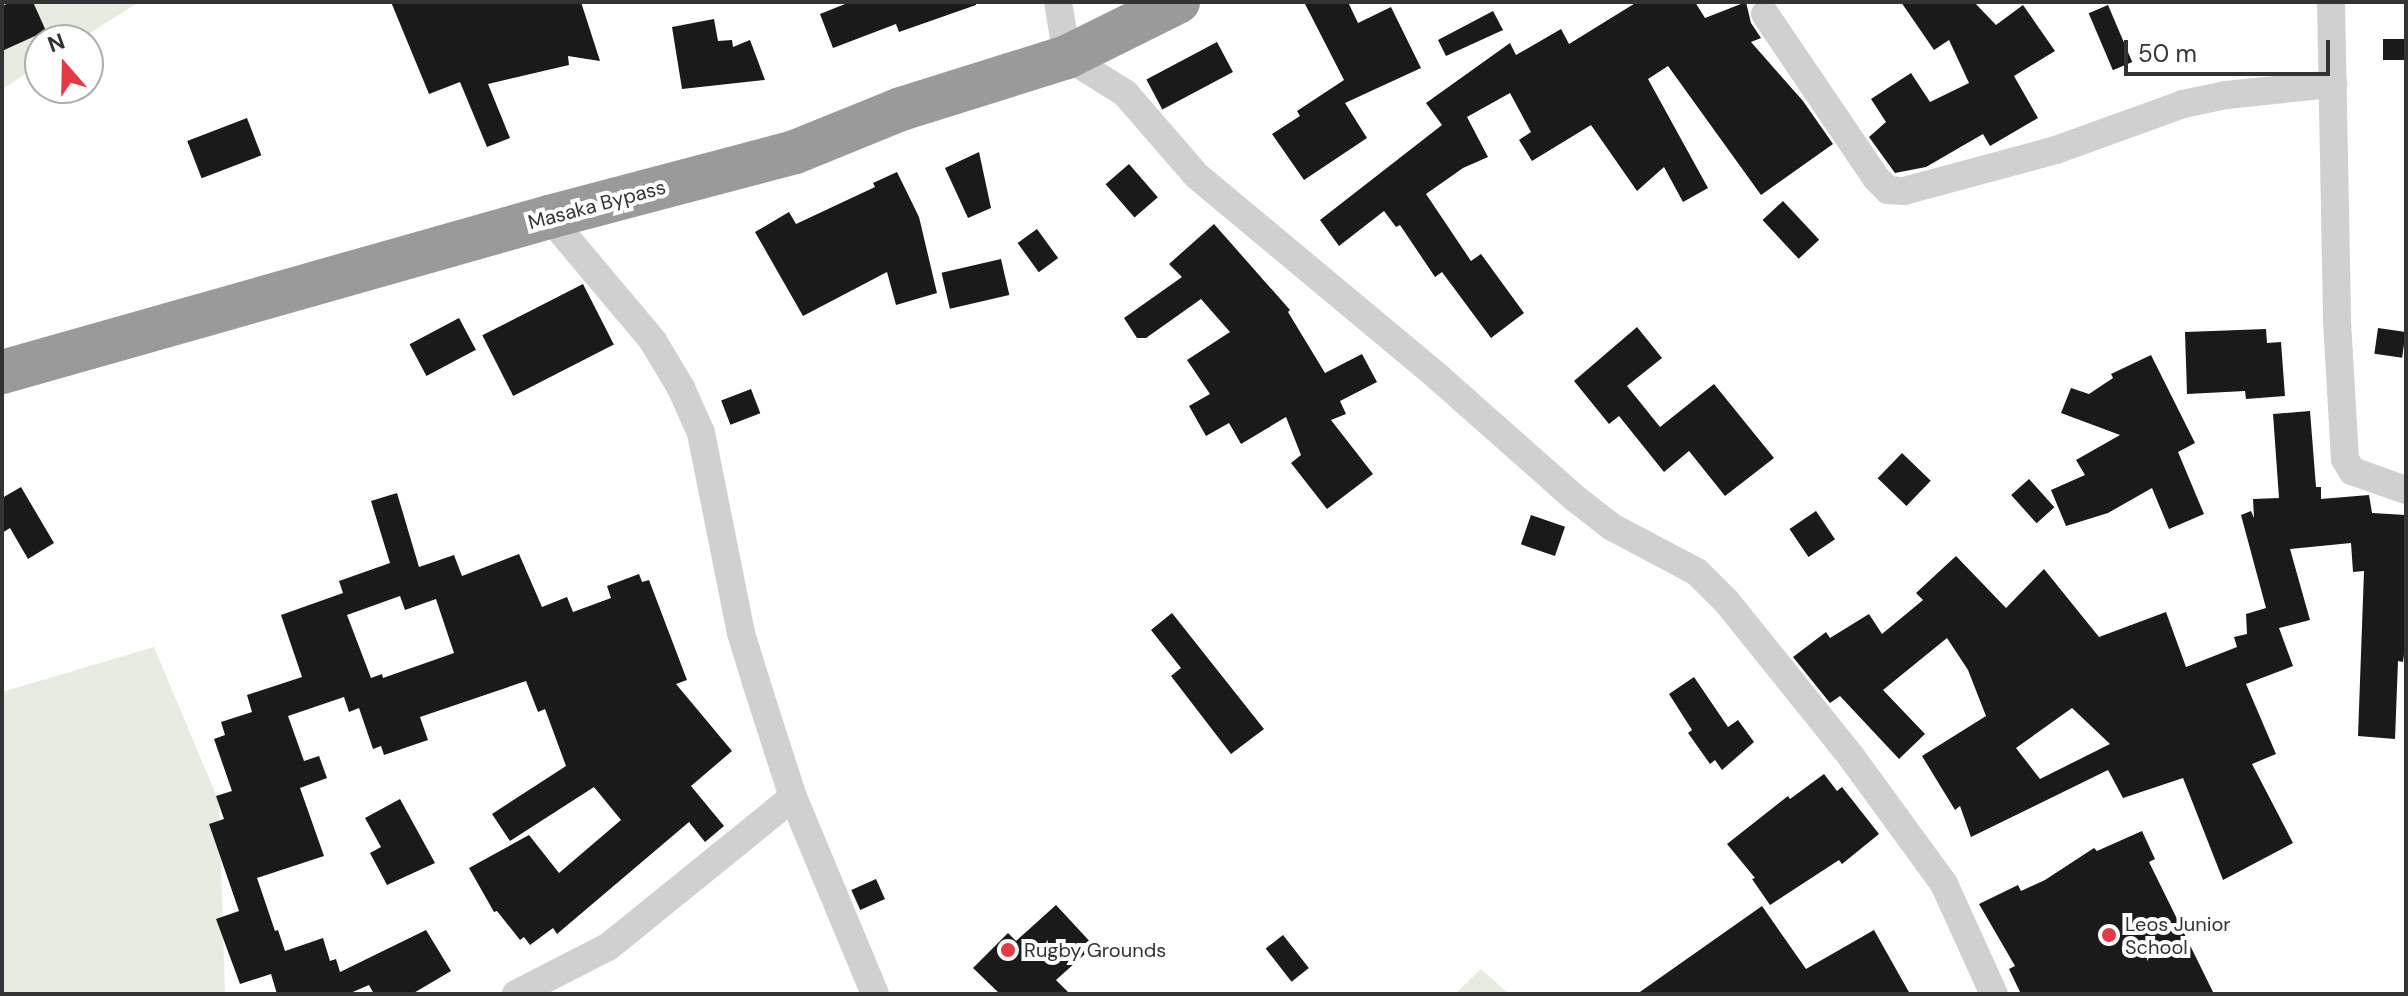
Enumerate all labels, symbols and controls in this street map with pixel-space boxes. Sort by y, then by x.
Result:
north arrow [24,24,104,104]
scale bar [2128,24,2334,74]
text: N [44,26,69,59]
text: 50 m [2138,38,2197,69]
street label: Masaka Bypass [526,175,668,235]
place label: Leos Junior School [2125,912,2231,959]
marker: Leos Junior School [2100,926,2118,944]
place label: Rugby Grounds [1024,938,1166,962]
marker: Rugby Grounds [999,941,1017,959]

